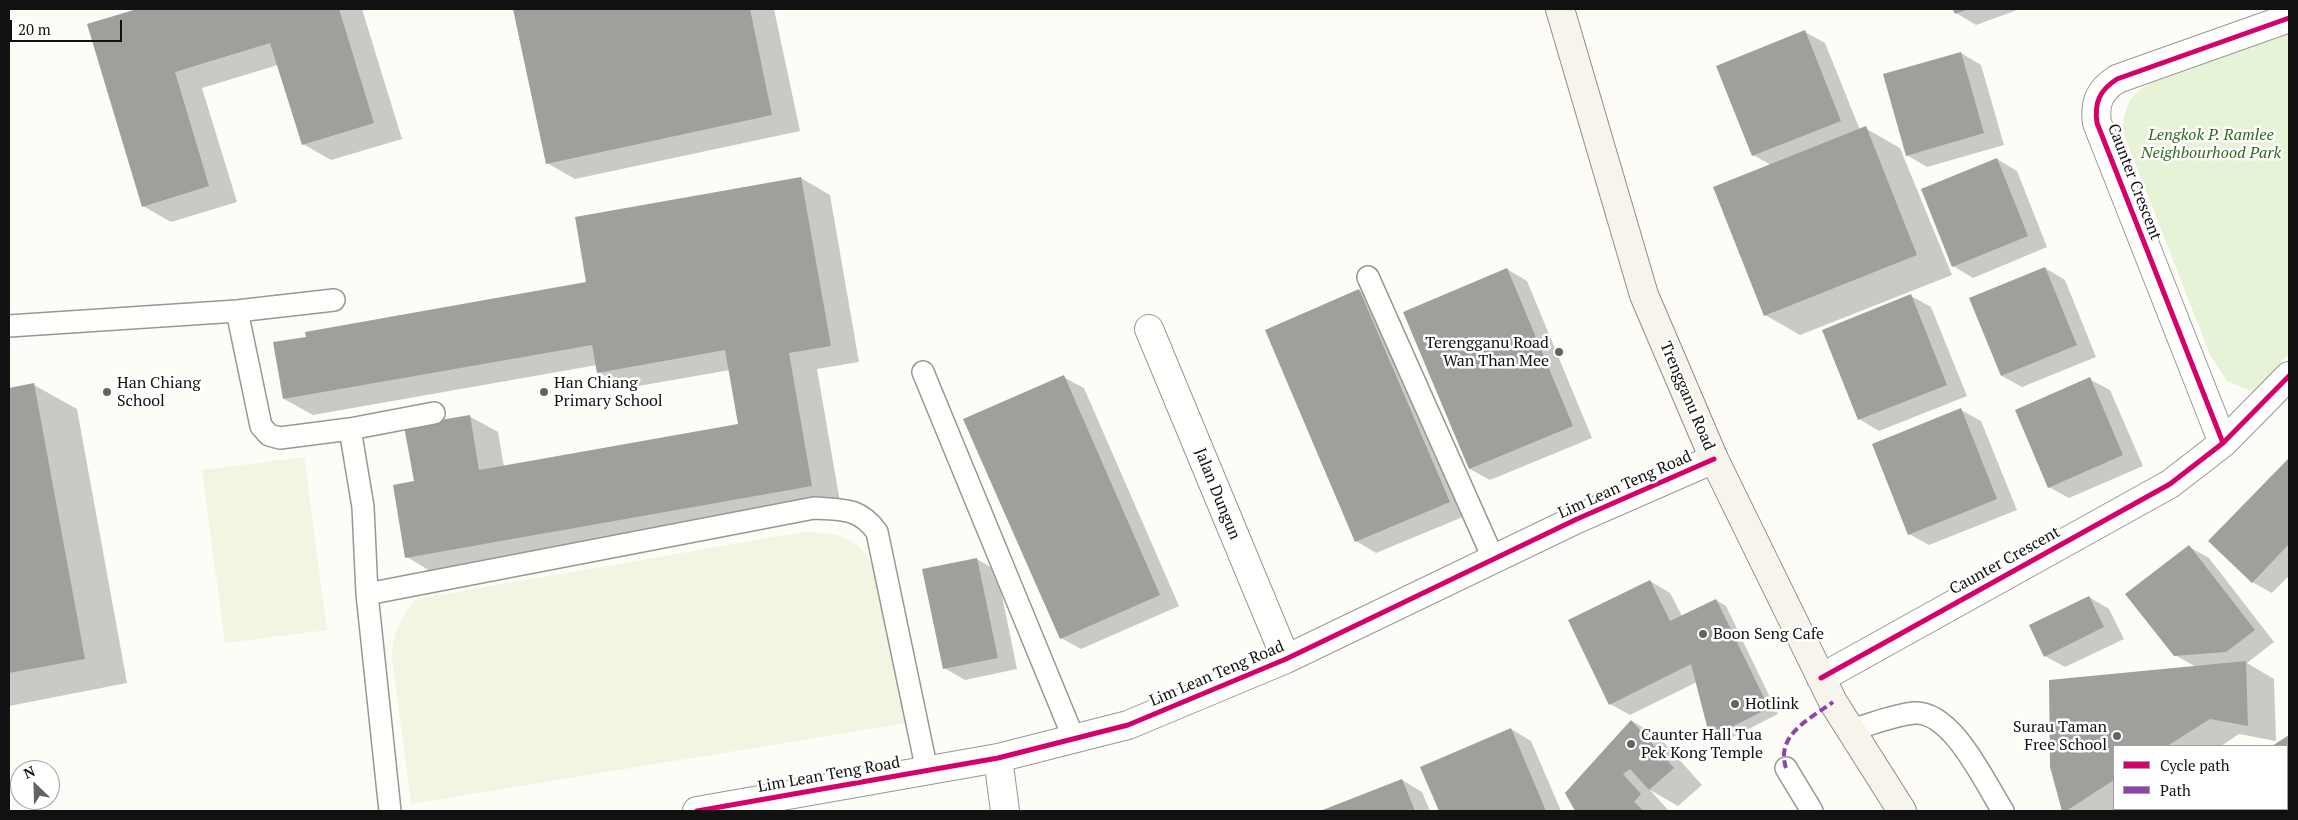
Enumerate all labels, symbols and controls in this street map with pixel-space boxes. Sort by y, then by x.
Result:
scale bar [12,10,125,42]
text: 20 m [18,19,51,39]
street label: Caunter Crescent [2103,121,2165,243]
park label: Lengkok P. Ramlee Neighbourhood Park [2141,125,2281,163]
place label: Terengganu Road Wan Than Mee [1425,333,1549,371]
street label: Trengganu Road [1655,339,1719,453]
marker: Terengganu Road Wan Than Mee [1553,346,1565,358]
place label: Han Chiang School [117,373,201,411]
place label: Han Chiang Primary School [554,373,663,411]
marker: Han Chiang School [101,386,113,398]
marker: Han Chiang Primary School [538,386,550,398]
street label: Jalan Dungun [1190,445,1244,543]
street label: Lim Lean Teng Road [1555,447,1695,523]
street label: Caunter Crescent [1946,523,2064,599]
place label: Boon Seng Cafe [1713,624,1824,644]
marker: Boon Seng Cafe [1697,628,1709,640]
street label: Lim Lean Teng Road [1147,637,1287,711]
place label: Hotlink [1745,694,1799,714]
marker: Hotlink [1729,698,1741,710]
place label: Surau Taman Free School [2013,717,2107,755]
place label: Caunter Hall Tua Pek Kong Temple [1641,725,1763,763]
marker: Surau Taman Free School [2111,730,2123,742]
marker: Caunter Hall Tua Pek Kong Temple [1625,738,1637,750]
legend [2113,745,2288,810]
street label: Lim Lean Teng Road [756,753,902,797]
text: Cycle path [2160,755,2230,775]
north arrow [10,760,60,810]
text: N [20,761,38,783]
text: Path [2160,780,2191,800]

